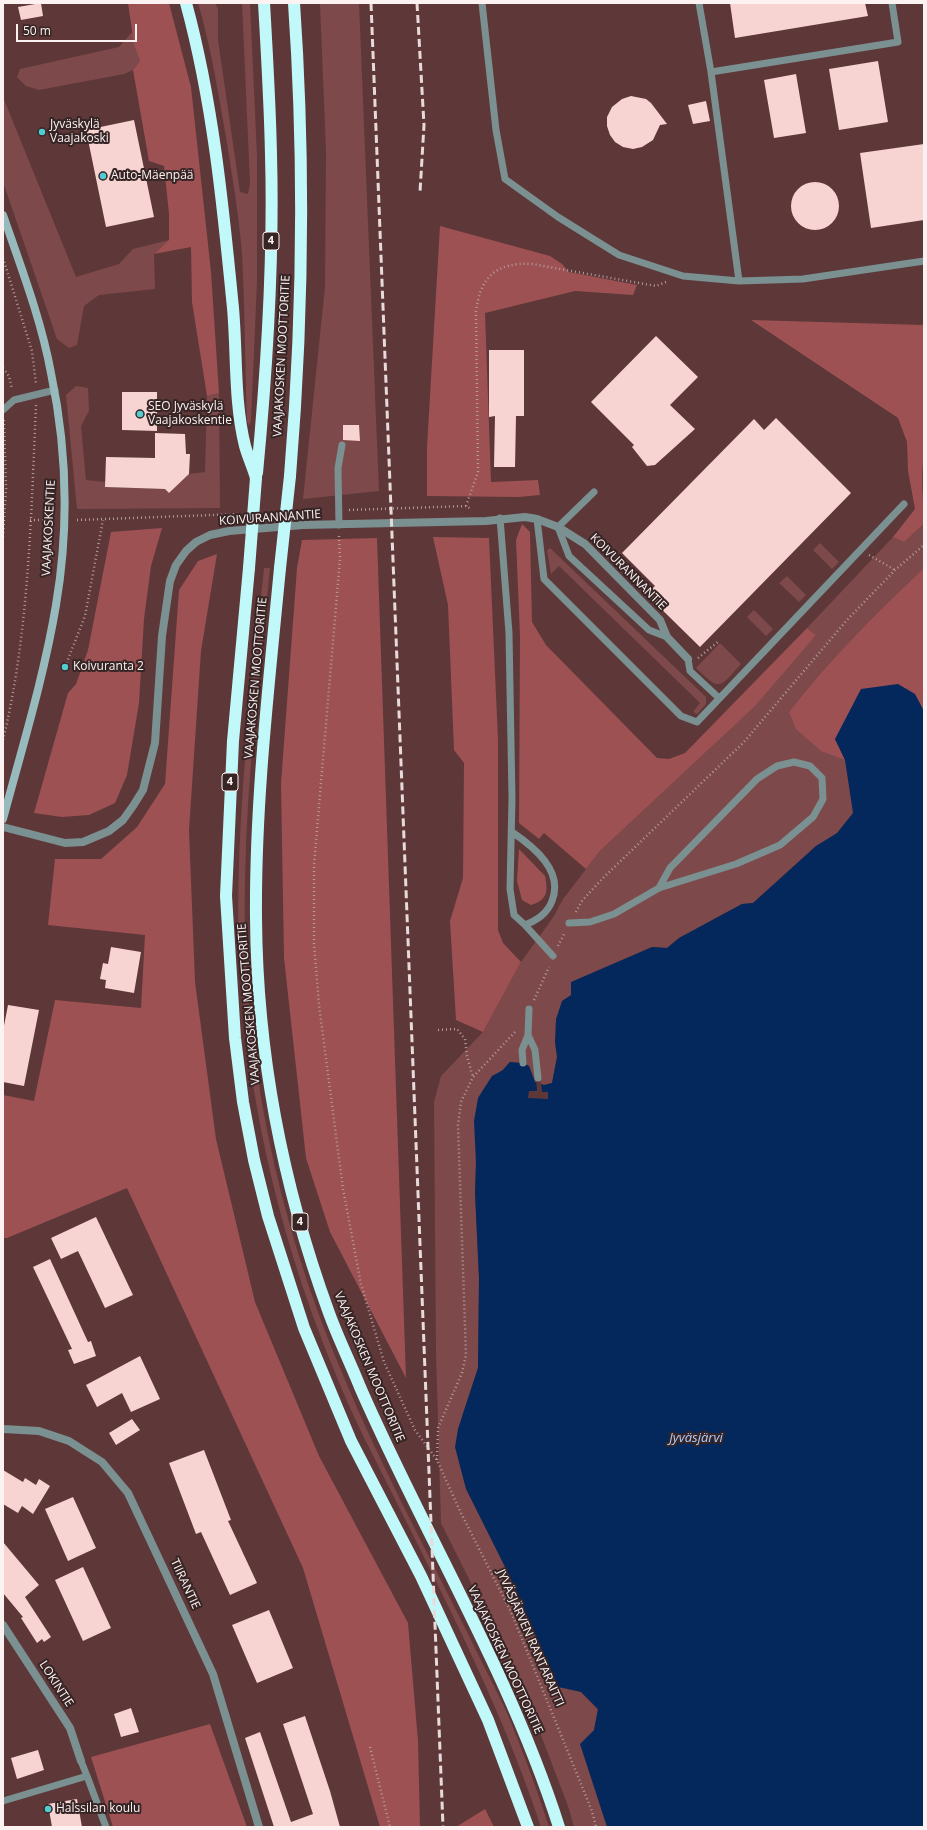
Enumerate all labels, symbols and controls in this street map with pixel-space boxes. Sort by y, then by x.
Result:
scale bar [18,16,139,42]
text: 50 m [23,22,51,39]
place label: Jyväskylä Vaajakoski [50,118,109,146]
marker: Jyväskylä Vaajakoski [37,127,47,137]
place label: Auto-Mäenpää [111,169,194,183]
marker: Auto-Mäenpää [98,171,108,181]
road number: 4 [263,232,279,250]
street label: VAAJAKOSKEN MOOTTORITIE [271,275,293,437]
place label: SEO Jyväskylä Vaajakoskentie [148,400,232,428]
marker: SEO Jyväskylä Vaajakoskentie [135,409,145,419]
street label: VAAJAKOSKENTIE [39,480,59,576]
street label: KOIVURANNANTIE [218,507,322,529]
street label: KOIVURANNANTIE [587,531,669,613]
street label: VAAJAKOSKEN MOOTTORITIE [242,597,270,759]
place label: Koivuranta 2 [73,660,144,674]
marker: Koivuranta 2 [60,662,70,672]
road number: 4 [222,773,238,791]
street label: VAAJAKOSKEN MOOTTORITIE [235,923,263,1085]
road number: 4 [292,1213,308,1231]
street label: VAAJAKOSKEN MOOTTORITIE [331,1290,407,1444]
water label: Jyväsjärvi [669,1430,723,1446]
street label: TIIRANTIE [167,1557,203,1611]
street label: JYVÄSJÄRVEN RANTARAITTI [493,1567,567,1709]
street label: VAAJAKOSKEN MOOTTORITIE [464,1584,546,1736]
street label: LOKINTIE [36,1658,76,1710]
place label: Halssilan koulu [56,1802,140,1816]
marker: Halssilan koulu [43,1804,53,1814]

